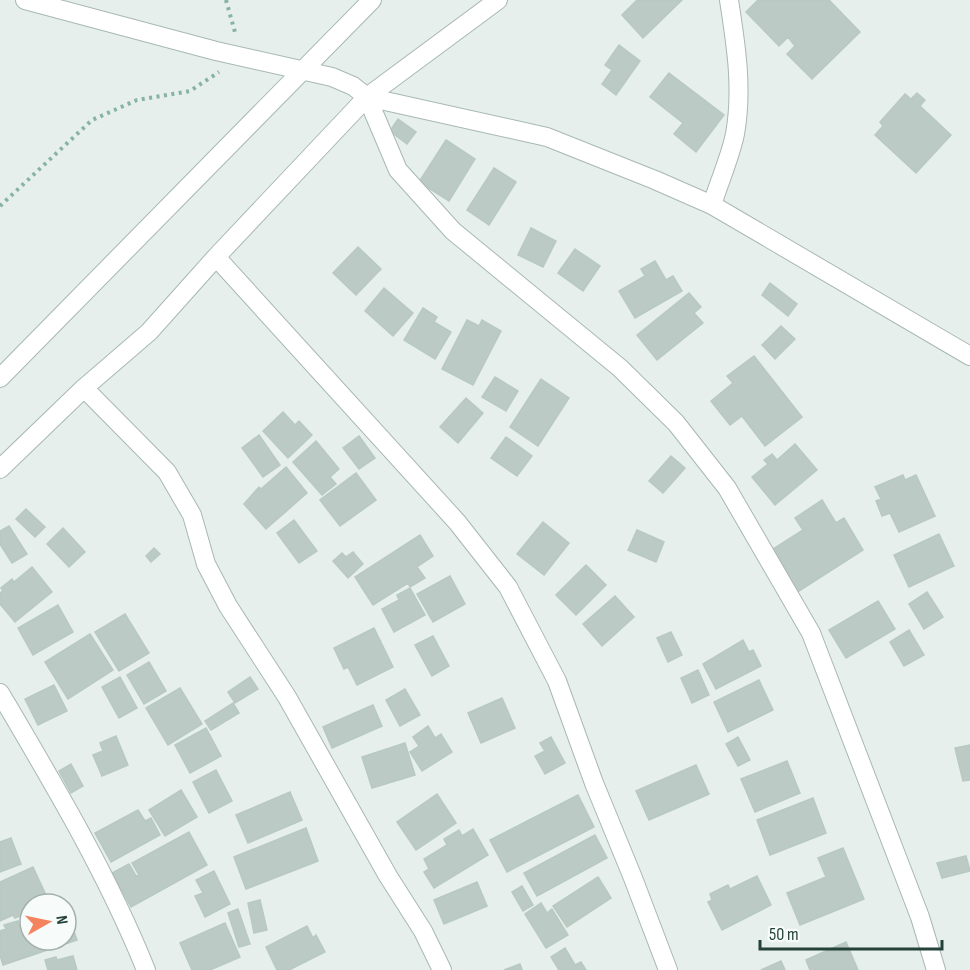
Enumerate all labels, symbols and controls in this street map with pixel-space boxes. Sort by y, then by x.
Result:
north arrow [18,892,78,952]
scale bar [760,913,942,951]
text: N [51,914,71,926]
text: 50 m [769,924,799,945]

